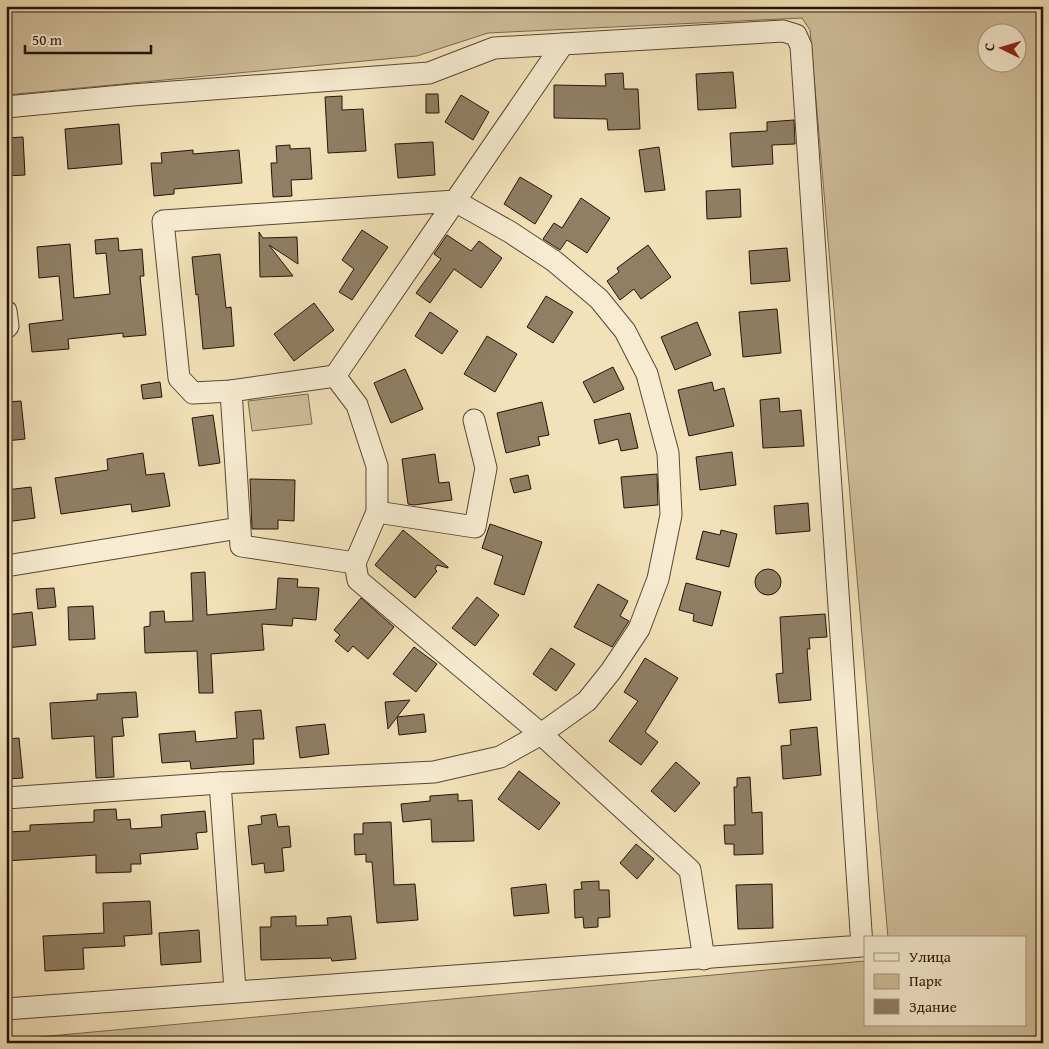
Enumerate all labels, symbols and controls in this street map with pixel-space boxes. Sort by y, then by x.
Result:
scale bar [25,22,151,54]
north arrow [976,22,1026,72]
text: 50 m [32,29,63,50]
text: С [979,42,999,52]
legend [864,936,1026,1026]
text: Улица [909,946,952,967]
text: Парк [909,970,942,991]
text: Здание [909,996,957,1017]

